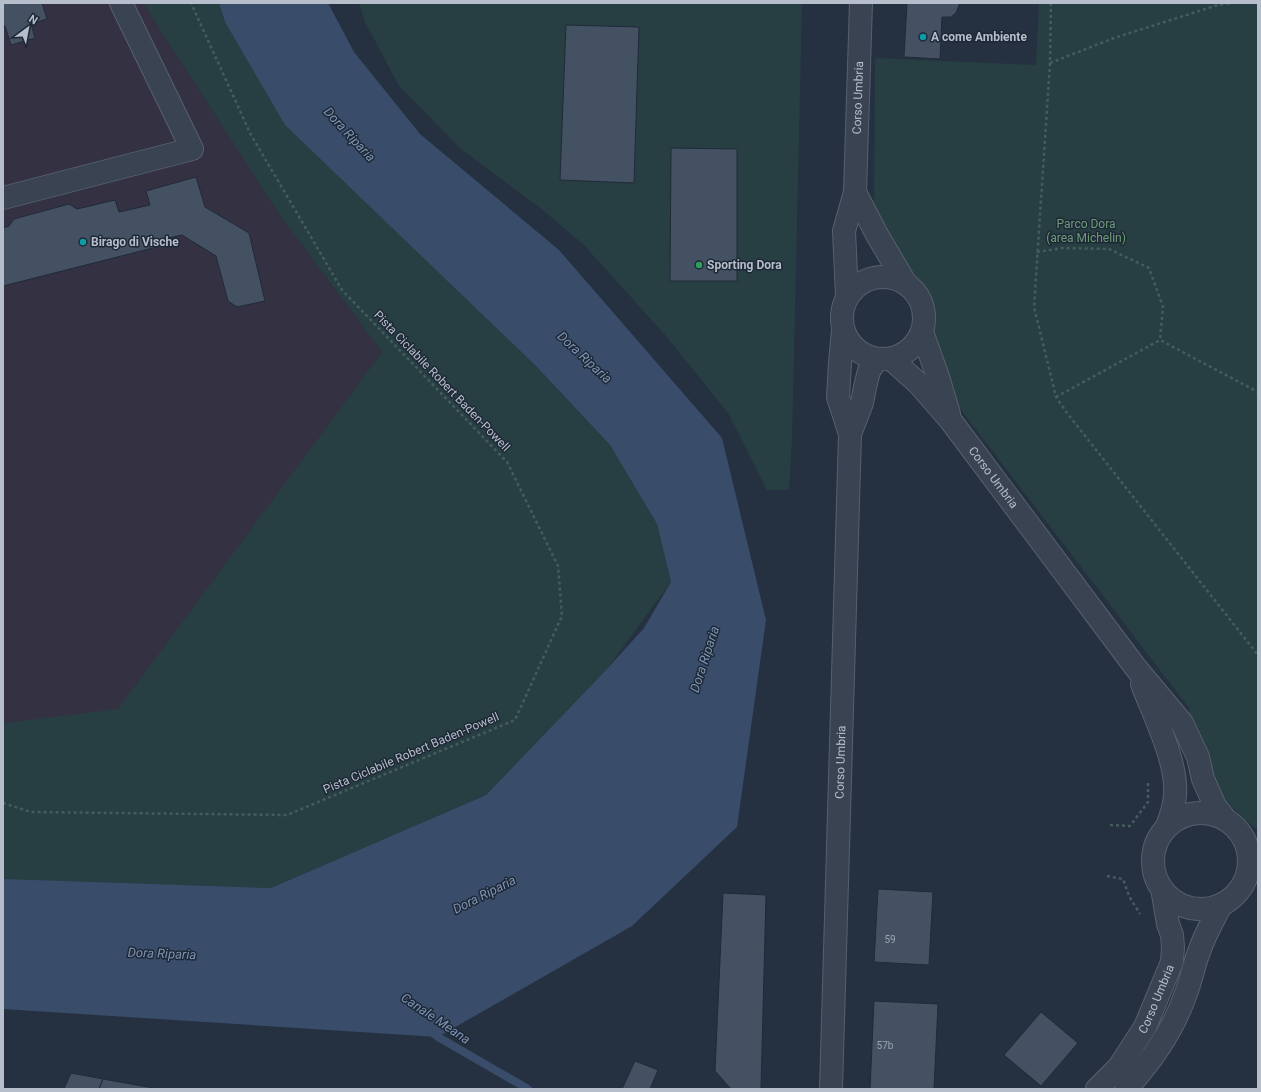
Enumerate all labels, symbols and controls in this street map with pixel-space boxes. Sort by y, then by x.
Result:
north arrow [8,8,48,48]
text: N [26,12,40,28]
place label: A come Ambiente [931,30,1027,44]
marker: A come Ambiente [918,32,928,42]
street label: Corso Umbria [850,61,866,135]
water label: Dora Riparia [321,104,379,165]
park label: Parco Dora (area Michelin) [1046,217,1126,245]
place label: Birago di Vische [91,235,179,249]
marker: Birago di Vische [78,237,88,247]
place label: Sporting Dora [707,258,782,272]
marker: Sporting Dora [694,260,704,270]
street label: Pista Ciclabile Robert Baden-Powell [371,308,513,454]
water label: Dora Riparia [554,329,615,386]
street label: Corso Umbria [966,444,1021,511]
water label: Dora Riparia [687,624,722,694]
street label: Pista Ciclabile Robert Baden-Powell [321,709,501,797]
street label: Corso Umbria [832,725,849,799]
water label: Dora Riparia [450,872,518,917]
house number: 59 [884,934,896,945]
water label: Dora Riparia [127,945,197,962]
street label: Corso Umbria [1136,963,1177,1036]
water label: Canale Meana [398,990,473,1047]
house number: 57b [877,1040,894,1051]

